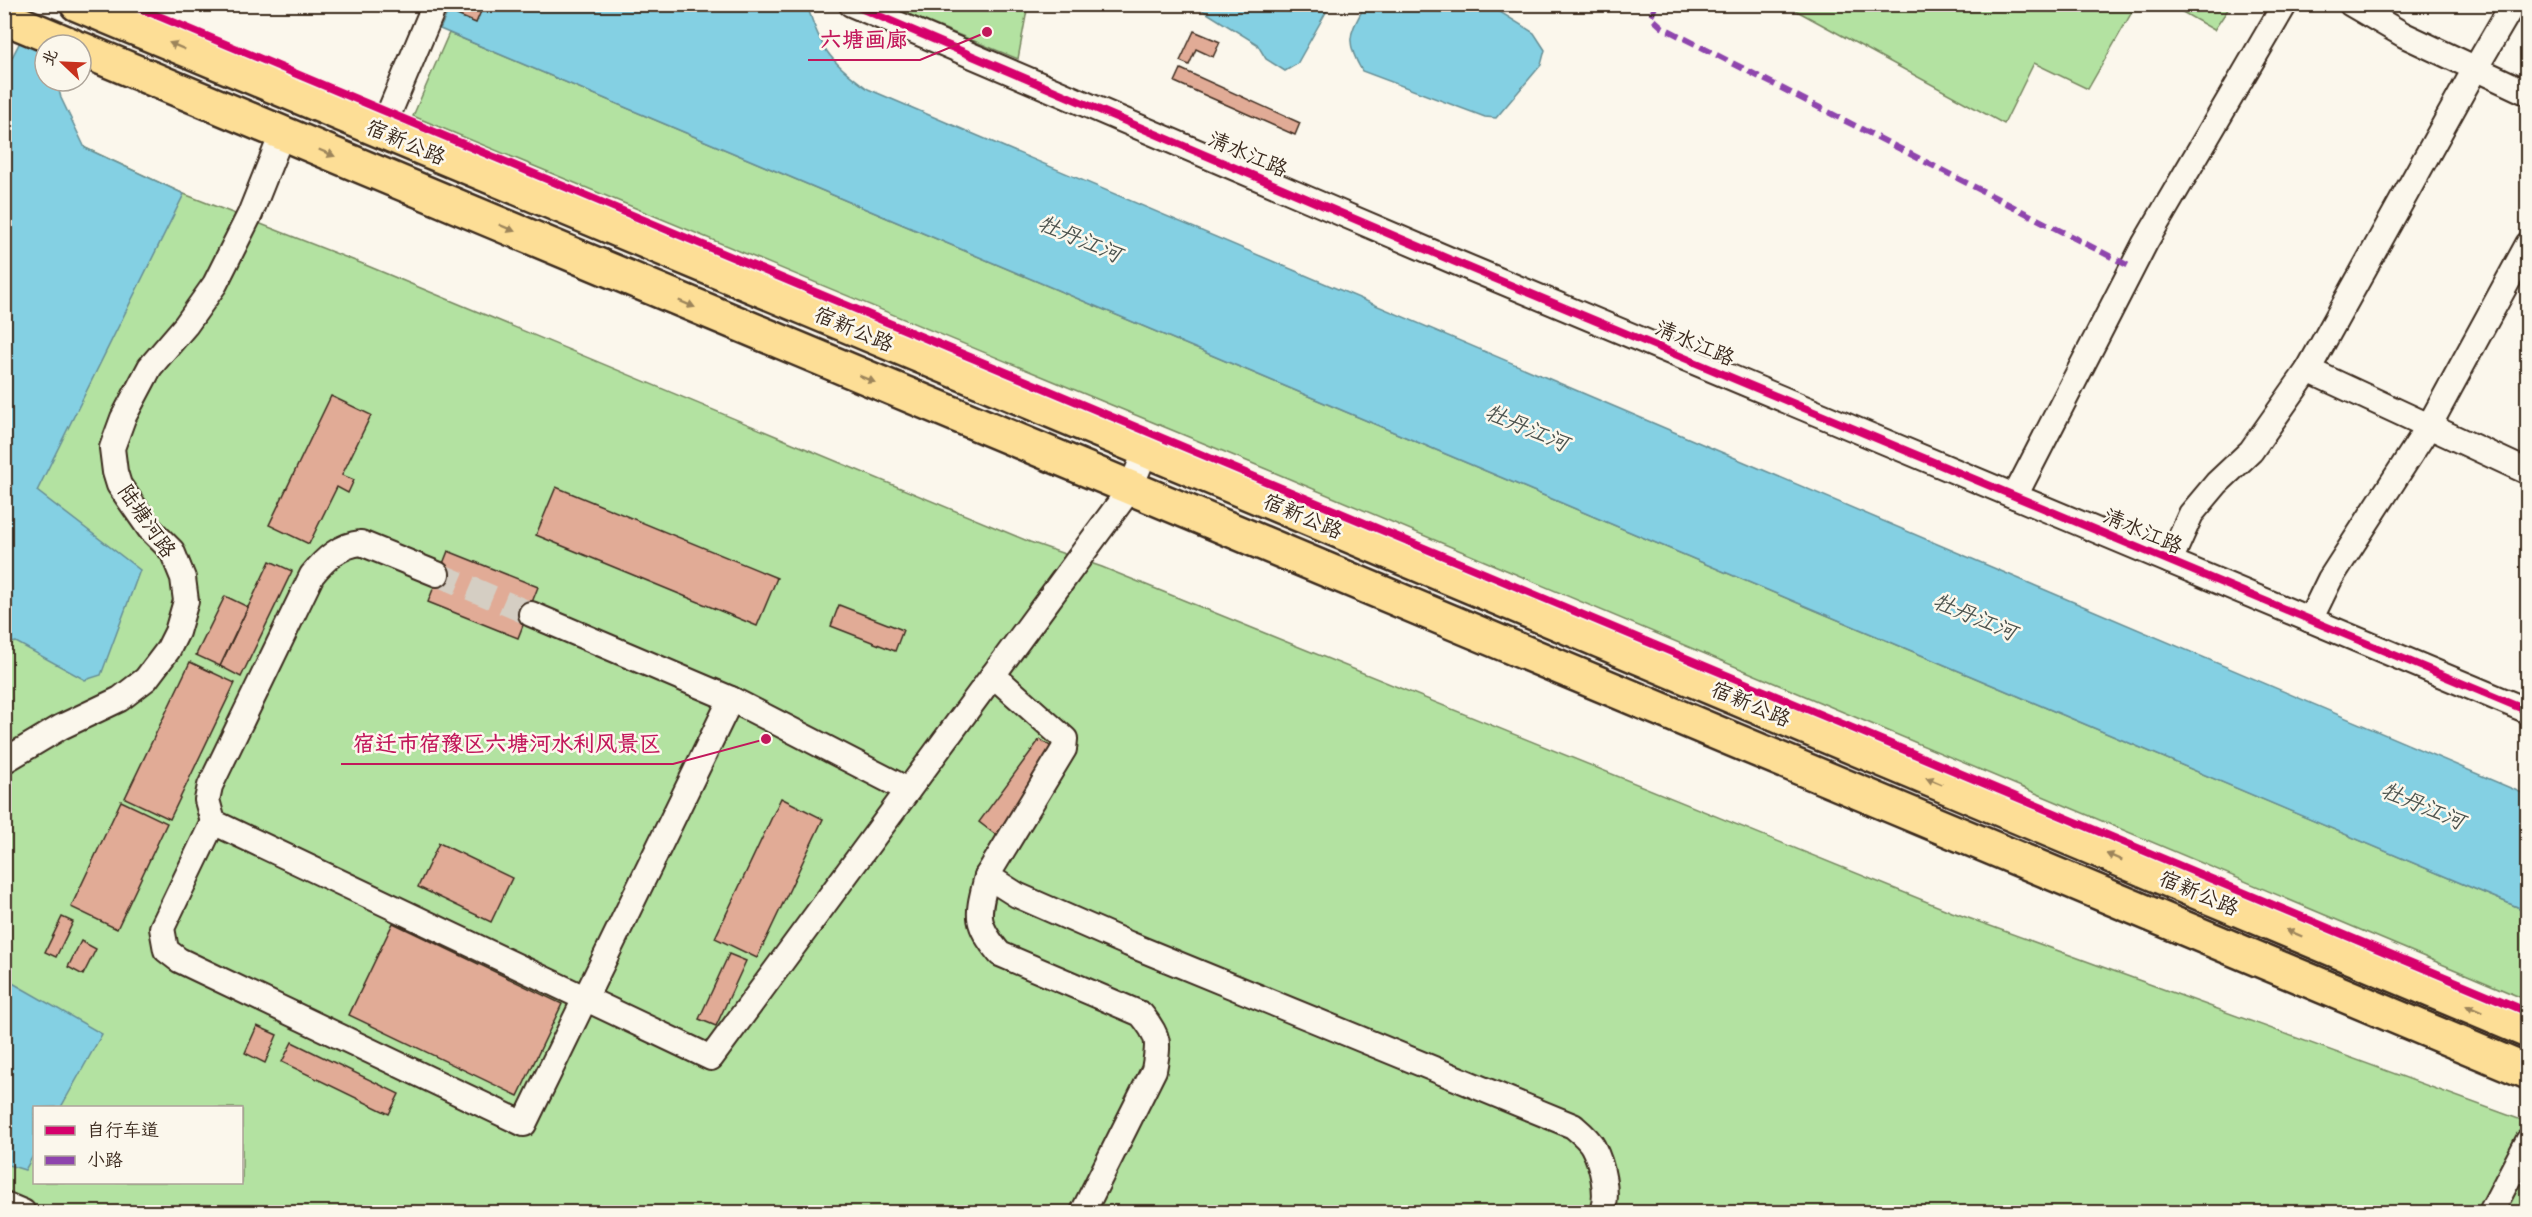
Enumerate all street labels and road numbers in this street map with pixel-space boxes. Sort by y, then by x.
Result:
street label: 宿新公路 [362,109,452,171]
street label: 清水江路 [1204,121,1294,183]
street label: 宿新公路 [810,296,900,358]
street label: 清水江路 [1651,310,1741,372]
street label: 陆塘河路 [111,476,186,563]
street label: 宿新公路 [1259,483,1349,545]
street label: 清水江路 [2099,498,2189,560]
street label: 宿新公路 [1707,671,1797,733]
street label: 宿新公路 [2155,860,2245,922]

